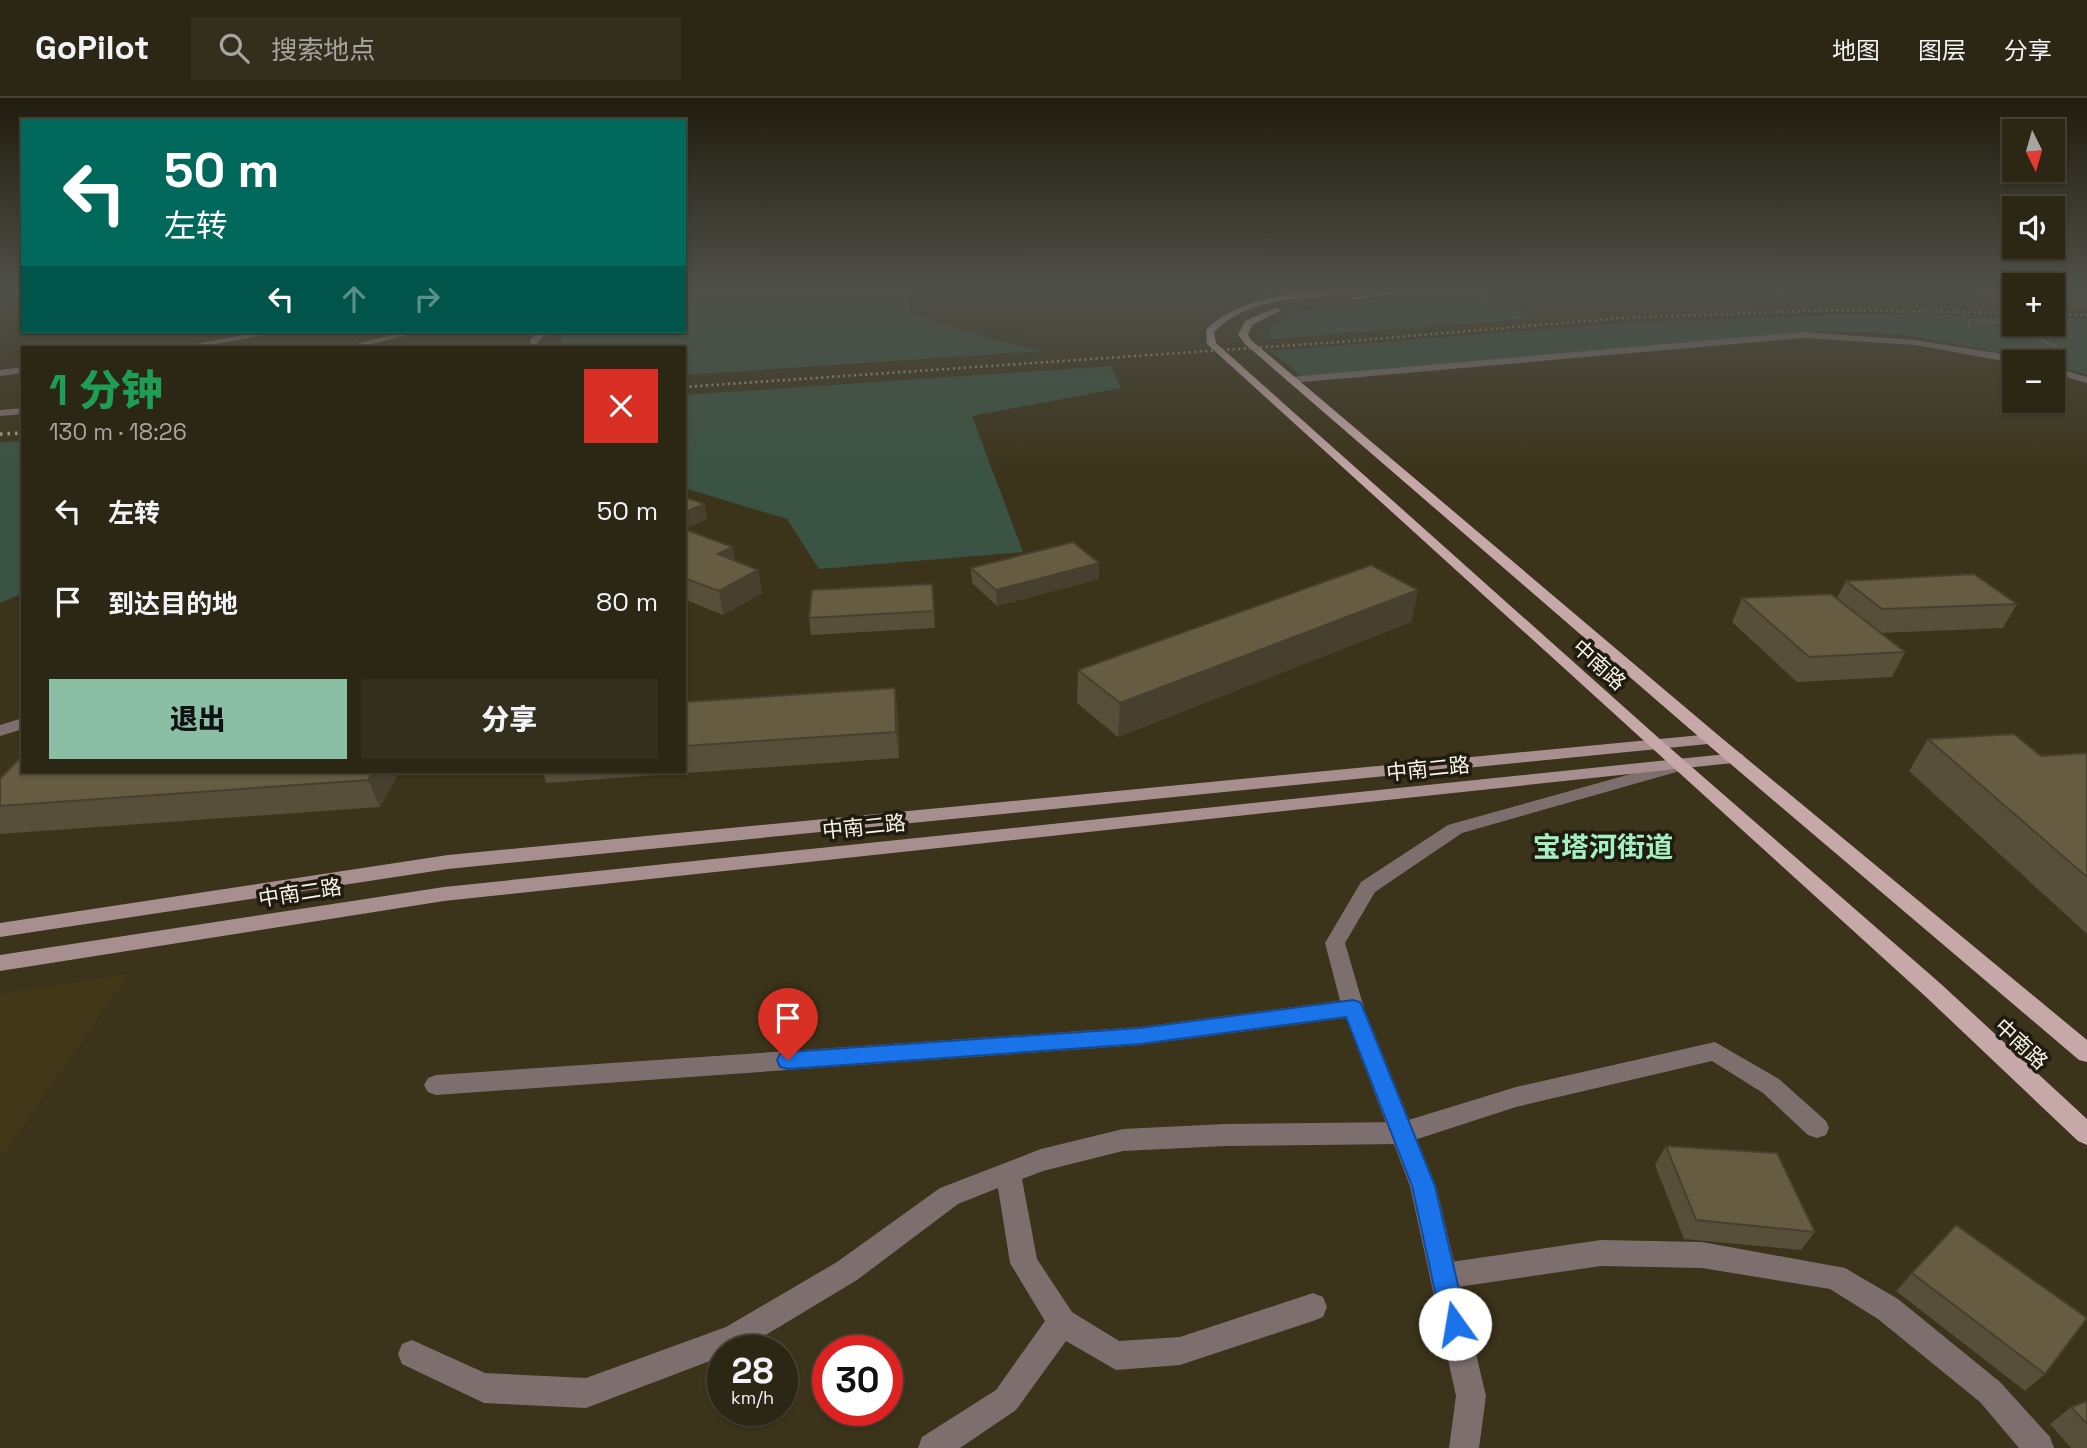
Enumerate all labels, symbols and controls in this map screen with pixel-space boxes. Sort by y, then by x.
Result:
search box [191,17,681,80]
text: GoPilot [35,27,149,69]
icon: search [215,29,253,67]
text: 搜索地点 [271,33,375,67]
text: 地图 [1832,35,1880,66]
text: 图层 [1918,35,1966,66]
text: 分享 [2004,35,2052,66]
north arrow [2002,119,2065,182]
map controls [2002,119,2065,413]
text: 50 m [164,139,279,201]
icon: left [49,147,140,238]
button: sound [2002,196,2065,259]
text: 左转 [164,206,228,246]
button: + [2002,273,2065,336]
icon: left [262,280,300,318]
icon: ahead [335,280,373,318]
icon: right [408,280,446,318]
button: − [2002,350,2065,413]
text: 1 分钟 [49,364,163,417]
button: close [584,369,658,443]
text: 130 m · 18:26 [49,417,187,447]
icon: left [49,492,87,530]
text: 50 m [597,494,658,528]
text: 左转 [108,496,160,530]
icon: arrive [49,583,87,621]
text: 80 m [596,585,658,619]
text: 到达目的地 [108,587,238,621]
street label: 中南路 [1567,634,1632,696]
button: 退出 [49,679,347,759]
button: 分享 [361,679,658,759]
street label: 中南二路 [1385,751,1471,786]
street label: 中南二路 [821,809,907,844]
district label: 宝塔河街道 [1533,829,1673,865]
street label: 中南二路 [256,873,344,912]
pin [758,988,818,1060]
icon: arrive [769,999,807,1037]
street label: 中南路 [1989,1012,2054,1075]
position arrow [1418,1287,1492,1361]
speed limit sign: 30 [812,1335,903,1426]
text: 28 [732,1349,773,1393]
text: km/h [731,1386,774,1409]

